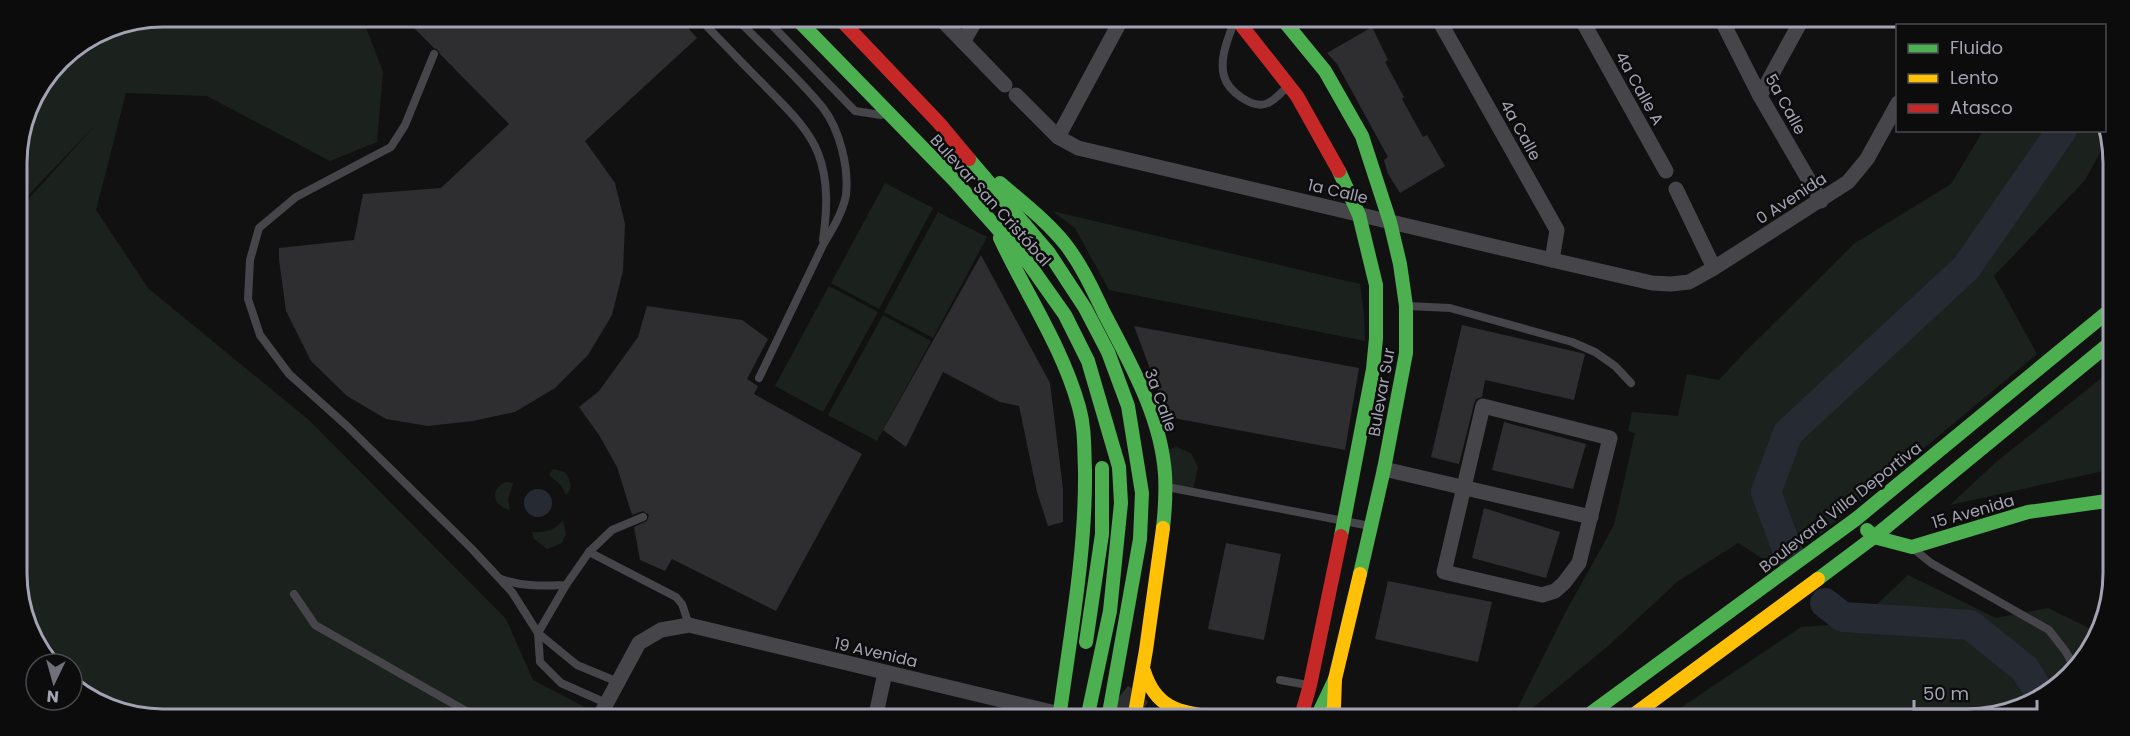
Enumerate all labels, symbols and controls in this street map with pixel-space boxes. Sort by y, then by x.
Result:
legend [1896,24,2106,132]
text: Fluido [1950,35,2003,60]
street label: 4a Calle A [1610,47,1669,130]
text: Lento [1950,65,1999,90]
street label: 5a Calle [1759,70,1812,139]
text: Atasco [1950,95,2013,120]
street label: 4a Calle [1494,96,1547,165]
street label: Bulevar San Cristóbal [925,129,1056,272]
street label: 0 Avenida [1752,167,1831,230]
street label: 1a Calle [1305,173,1370,210]
street label: Bulevar Sur [1362,346,1401,438]
street label: 3a Calle [1139,365,1183,435]
street label: Boulevard Villa Deportiva [1754,437,1926,578]
street label: 15 Avenida [1929,489,2017,534]
street label: 19 Avenida [832,632,920,673]
north arrow [24,652,84,712]
scale bar [1914,673,2037,711]
text: 50 m [1923,681,1969,706]
text: N [46,684,60,708]

